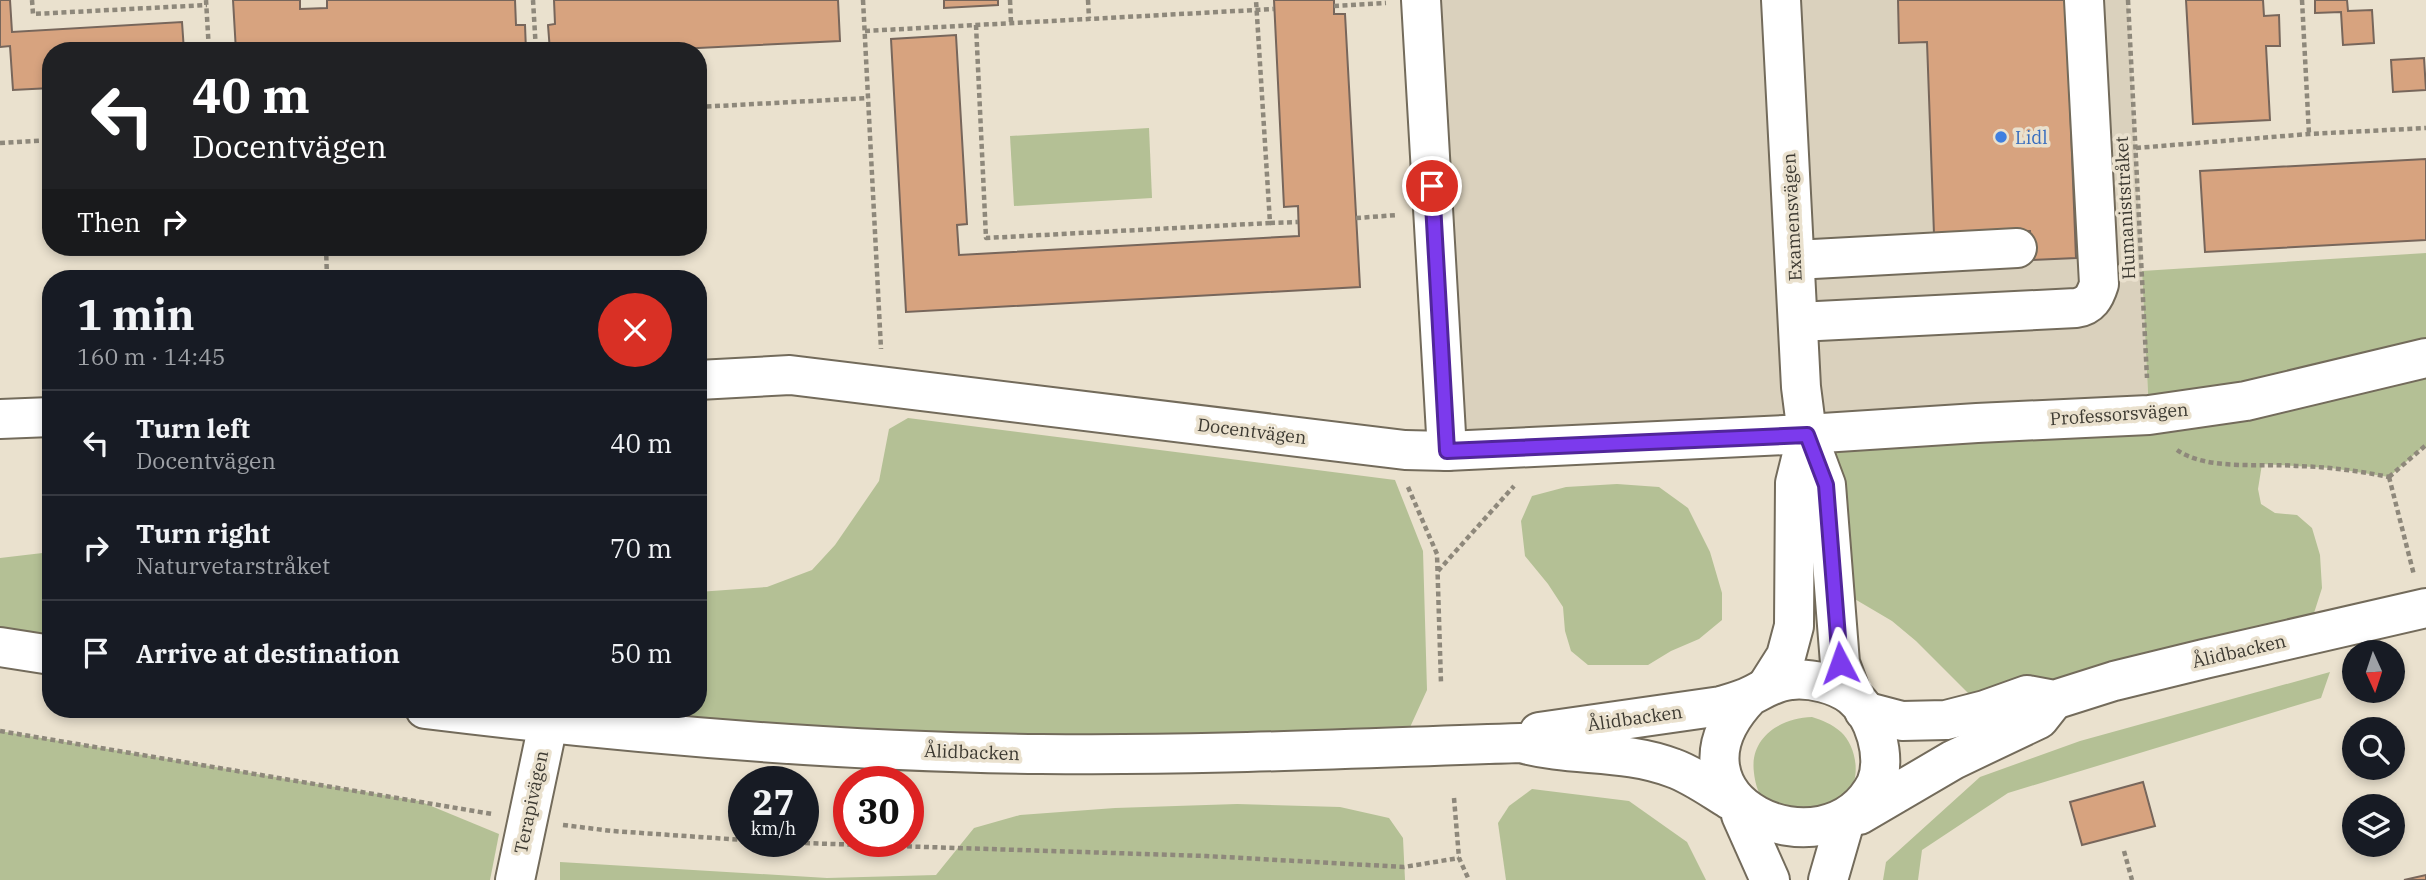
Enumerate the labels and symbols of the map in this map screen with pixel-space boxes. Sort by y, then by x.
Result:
place label: Lidl [2015,126,2048,149]
marker: Lidl [1993,129,2009,145]
street label: Humaniststråket [2110,136,2140,280]
street label: Examensvägen [1777,152,1807,282]
pin [1402,156,1462,216]
street label: Professorsvägen [2049,398,2189,430]
street label: Docentvägen [1196,413,1308,449]
position arrow [1803,626,1877,700]
street label: Ålidbacken [2190,628,2288,673]
north arrow [2342,640,2404,704]
street label: Ålidbacken [1586,699,1684,736]
street label: Ålidbacken [924,738,1020,765]
street label: Terapivägen [509,748,553,856]
speed limit sign: 30 [833,766,924,857]

